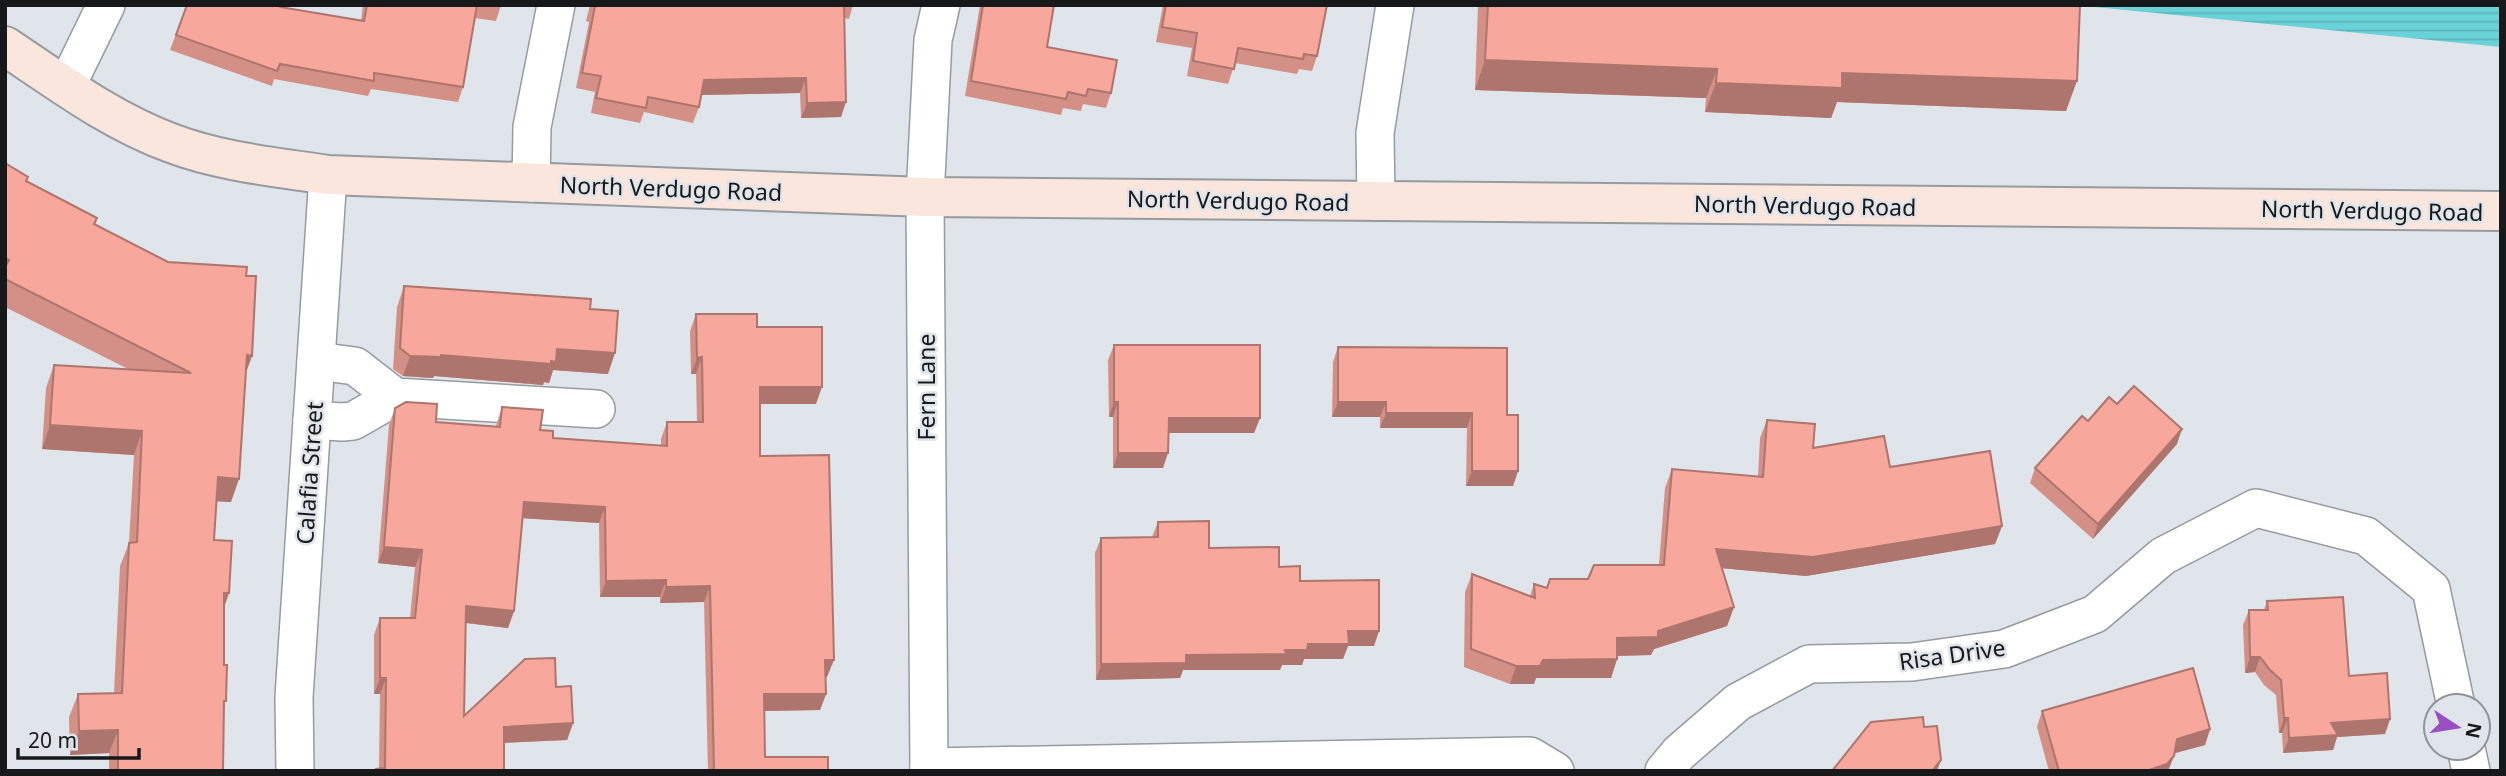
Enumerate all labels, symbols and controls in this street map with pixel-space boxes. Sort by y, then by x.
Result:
street label: North Verdugo Road [559,168,783,208]
street label: North Verdugo Road [1127,182,1349,218]
street label: North Verdugo Road [1694,187,1916,223]
street label: North Verdugo Road [2261,192,2483,228]
street label: Fern Lane [910,334,942,440]
street label: Calafia Street [288,400,330,546]
street label: Risa Drive [1897,631,2007,677]
north arrow [2422,692,2492,762]
scale bar [18,716,138,760]
text: N [2459,720,2488,741]
text: 20 m [28,726,77,754]

